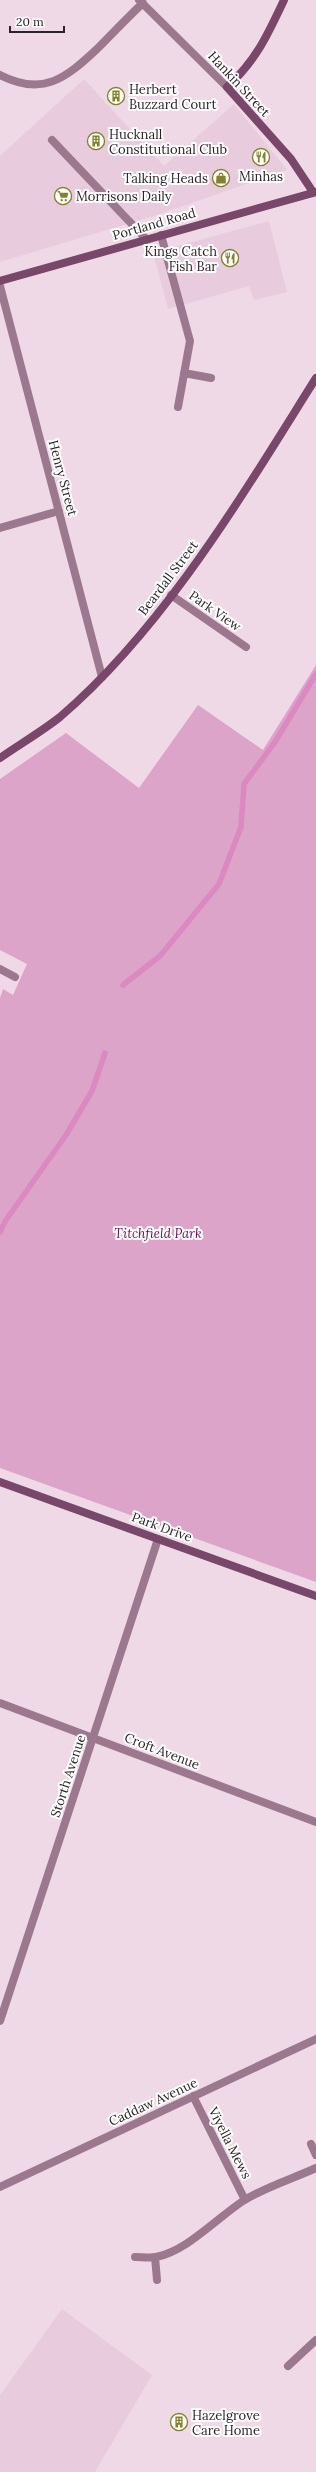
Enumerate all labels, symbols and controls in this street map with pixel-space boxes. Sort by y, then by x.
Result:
scale bar [10,8,64,34]
text: 20 m [16,14,44,29]
street label: Hankin Street [204,48,274,120]
place label: Herbert Buzzard Court [129,81,217,113]
building icon: Herbert Buzzard Court [106,86,126,106]
place label: Hucknall Constitutional Club [109,126,228,158]
building icon: Hucknall Constitutional Club [86,131,106,151]
restaurant icon: Minhas [251,147,271,167]
shop icon: Talking Heads [211,168,231,188]
place label: Minhas [239,168,283,185]
place label: Talking Heads [123,170,208,187]
supermarket icon: Morrisons Daily [53,186,73,206]
place label: Morrisons Daily [76,188,172,205]
street label: Portland Road [111,204,198,244]
place label: Kings Catch Fish Bar [145,243,217,275]
restaurant icon: Kings Catch Fish Bar [220,248,240,268]
street label: Henry Street [45,438,81,518]
street label: Beardall Street [134,537,202,619]
street label: Park View [186,587,245,635]
park label: Titchfield Park [114,1225,202,1242]
street label: Park Drive [129,1508,195,1546]
street label: Croft Avenue [122,1729,202,1773]
street label: Storth Avenue [47,1732,89,1820]
street label: Caddaw Avenue [106,2074,200,2130]
street label: Viyella Mews [204,2103,255,2182]
place label: Hazelgrove Care Home [192,2407,260,2439]
building icon: Hazelgrove Care Home [169,2412,189,2432]

